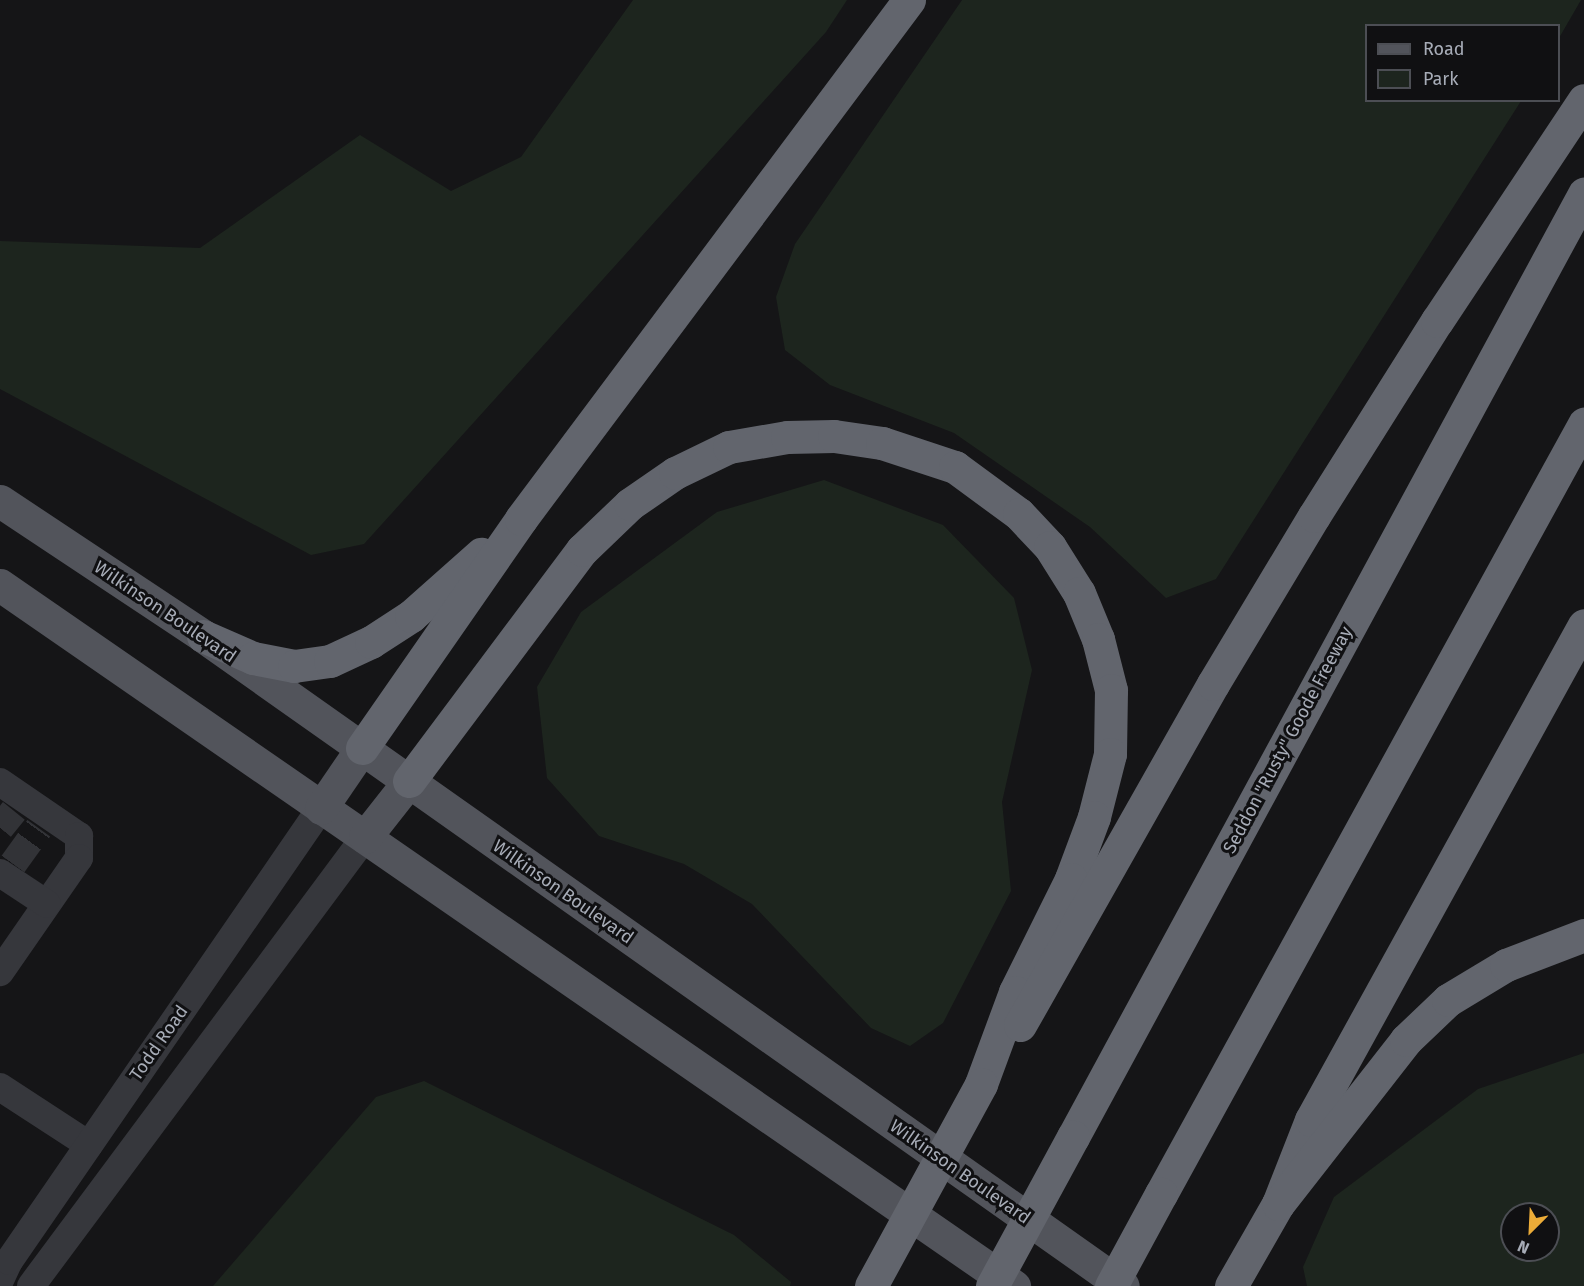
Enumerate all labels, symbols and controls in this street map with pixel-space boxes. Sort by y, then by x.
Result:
legend [1365,24,1560,102]
text: Road [1423,38,1465,60]
text: Park [1423,68,1458,90]
street label: Wilkinson Boulevard [90,556,240,668]
street label: Seddon "Rusty" Goode Freeway [1219,623,1357,857]
street label: Wilkinson Boulevard [489,835,637,949]
street label: Todd Road [125,1001,193,1085]
street label: Wilkinson Boulevard [886,1115,1034,1229]
north arrow [1500,1202,1560,1262]
text: N [1515,1236,1532,1258]

